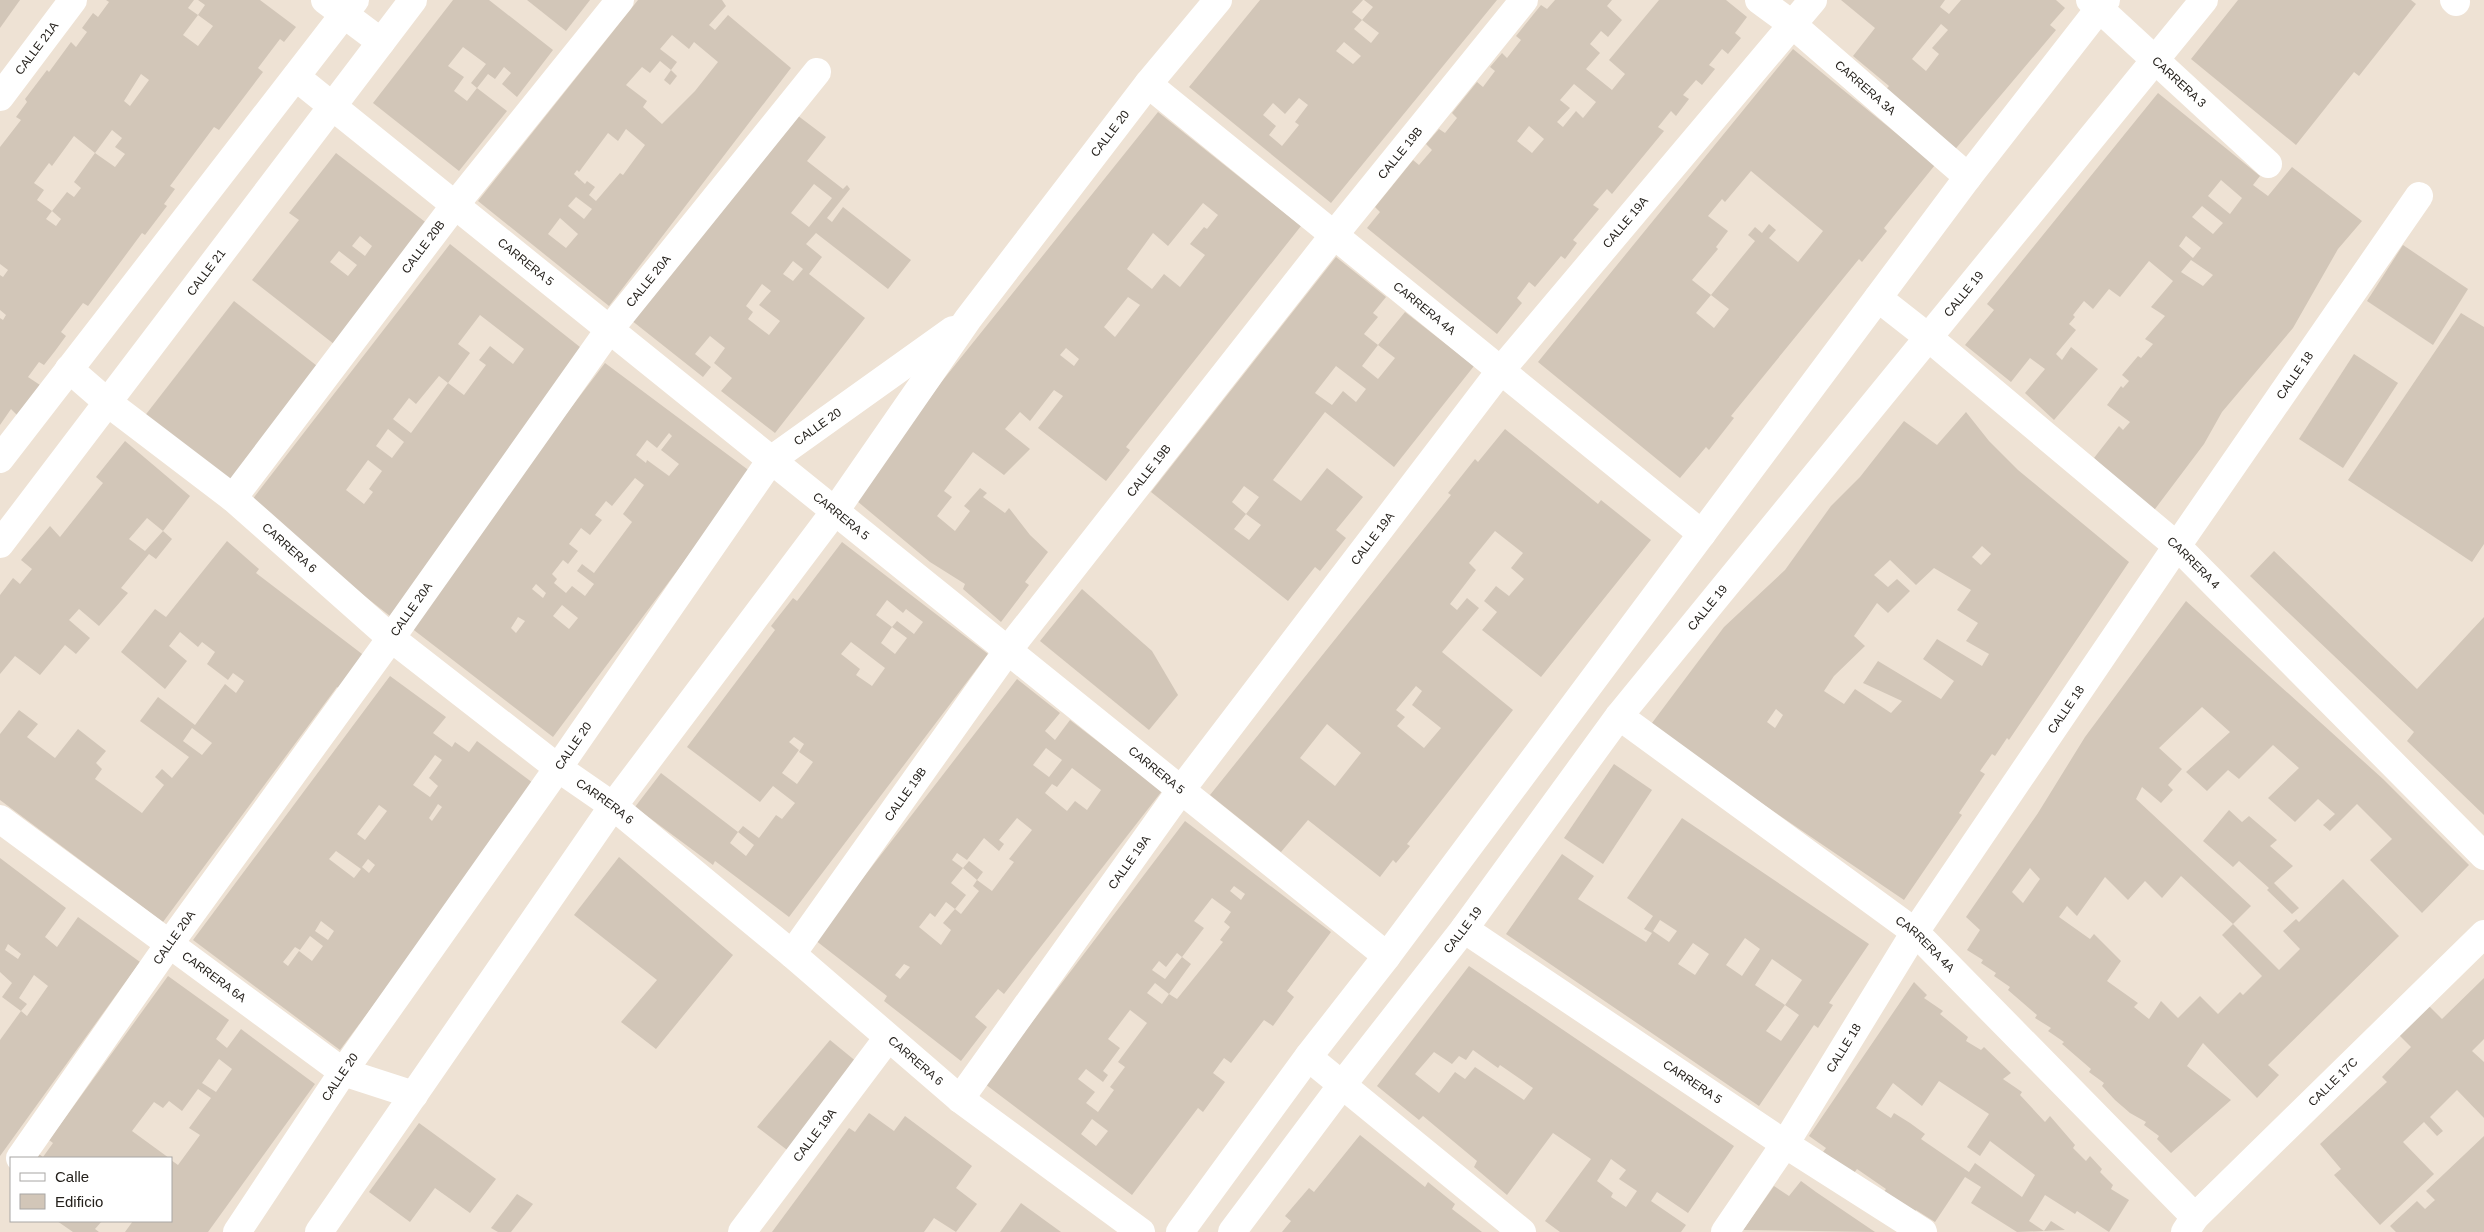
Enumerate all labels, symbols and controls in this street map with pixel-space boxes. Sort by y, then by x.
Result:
street label: CALLE 21A [12,19,61,78]
street label: CARRERA 3 [2149,54,2209,110]
street label: CARRERA 3A [1832,58,1899,118]
street label: CALLE 20 [1088,107,1132,160]
street label: CALLE 19B [1375,124,1425,182]
street label: CALLE 19A [1600,194,1651,251]
street label: CALLE 20B [399,218,448,276]
street label: CARRERA 5 [495,235,557,289]
street label: CALLE 21 [184,246,229,298]
street label: CALLE 20A [623,252,674,310]
street label: CALLE 19 [1941,268,1987,320]
street label: CARRERA 4A [1390,279,1458,338]
street label: CALLE 18 [2274,349,2316,402]
street label: CALLE 20 [791,405,844,448]
street label: CALLE 19B [1124,442,1174,500]
street label: CARRERA 5 [810,489,872,543]
street label: CALLE 19A [1348,509,1397,568]
street label: CARRERA 6 [259,520,320,576]
street label: CARRERA 4 [2164,534,2223,592]
street label: CALLE 20A [387,580,435,639]
street label: CALLE 19 [1685,582,1730,633]
street label: CALLE 18 [2045,683,2087,736]
street label: CALLE 20 [552,719,595,773]
street label: CARRERA 5 [1126,743,1188,797]
street label: CALLE 19B [882,765,929,824]
street label: CARRERA 6 [573,776,637,827]
street label: CALLE 19A [1105,833,1153,892]
street label: CALLE 19 [1441,904,1485,956]
street label: CALLE 20A [150,908,198,967]
street label: CARRERA 4A [1893,913,1958,975]
street label: CARRERA 6A [179,949,249,1005]
street label: CALLE 18 [1824,1021,1864,1075]
street label: CARRERA 6 [885,1033,946,1089]
street label: CALLE 20 [319,1050,361,1104]
street label: CALLE 17C [2305,1055,2361,1109]
street label: CARRERA 5 [1660,1057,1725,1107]
street label: CALLE 19A [790,1106,839,1165]
legend [10,1157,172,1222]
text: Calle [55,1168,89,1185]
text: Edificio [55,1193,103,1210]

